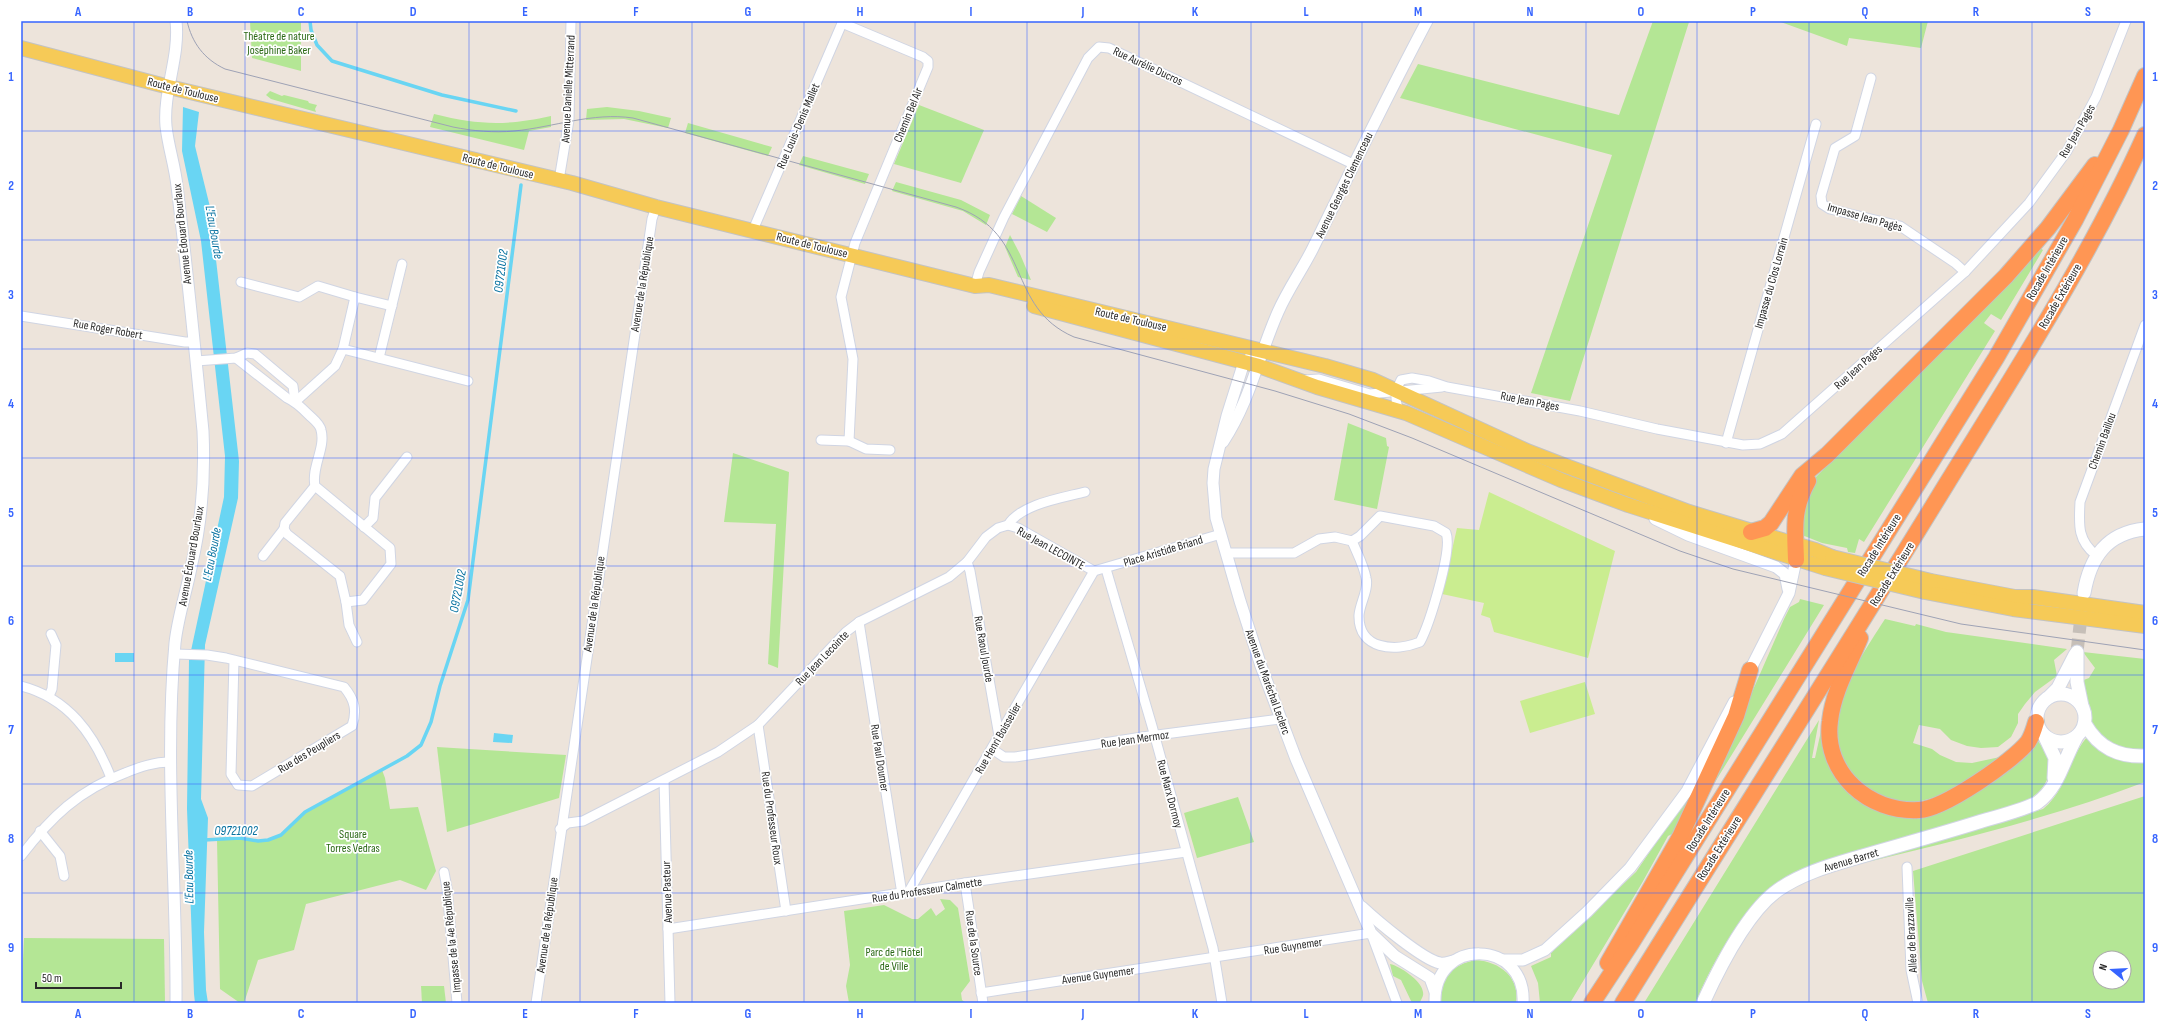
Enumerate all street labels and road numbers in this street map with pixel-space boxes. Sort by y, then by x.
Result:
street label: Avenue Danielle Mitterrand [558,35,579,144]
street label: Rue Aurélie Ducros [1111,44,1185,89]
street label: Route de Toulouse [146,74,220,107]
street label: Rue Louis-Denis Mallet [774,81,823,171]
street label: Chemin Bel Air [891,85,926,145]
street label: Rue Jean Pages [2056,102,2099,161]
street label: Avenue Georges Clemenceau [1312,130,1377,241]
street label: Route de Toulouse [461,150,535,183]
street label: Avenue Édouard Bourlaux [170,182,195,286]
street label: Impasse Jean Pagès [1826,200,1904,235]
street label: Route de Toulouse [775,229,849,262]
street label: Rocade Intérieure [2023,234,2072,303]
street label: Avenue de la République [627,235,657,334]
street label: Impasse du Clos Lorrain [1751,236,1792,330]
street label: Rocade Extérieure [2036,261,2085,332]
street label: Route de Toulouse [1094,304,1168,335]
street label: Rue Roger Robert [72,316,144,343]
street label: Rue Jean Pages [1831,342,1886,393]
street label: Rue Jean Pages [1499,388,1561,415]
street label: Chemin Baillou [2085,411,2120,472]
street label: Avenue Édouard Bourlaux [175,505,208,608]
street label: Rocade Intérieure [1854,511,1905,579]
street label: Rue Jean LECOINTE [1014,524,1087,573]
street label: Place Aristide Briand [1122,532,1205,571]
street label: Rocade Extérieure [1867,539,1918,609]
street label: Avenue de la République [580,555,609,654]
street label: Rue Raoul Jourde [970,615,997,684]
street label: Rue Jean Lecointe [792,627,853,689]
street label: Avenue du Maréchal Leclerc [1241,627,1294,737]
street label: Rue Henri Boisselier [972,699,1025,777]
street label: Rue Paul Doumer [867,723,892,793]
street label: Rue Jean Mermoz [1100,727,1171,752]
street label: Rue des Peupliers [275,728,343,777]
street label: Rue Marx Dormoy [1153,758,1186,830]
street label: Rue du Professeur Roux [758,770,786,866]
street label: Rocade Intérieure [1683,786,1734,854]
street label: Rocade Extérieure [1694,813,1745,883]
street label: Avenue Barret [1821,845,1881,876]
street label: Avenue Pasteur [659,860,676,924]
street label: Rue du Professeur Calmette [871,874,983,907]
street label: Avenue de la République [533,876,562,975]
street label: Impasse de la 4e République [438,880,465,993]
street label: Allée de Brazzaville [1902,897,1921,974]
street label: Rue de la Source [962,909,986,977]
street label: Rue Guynemer [1263,934,1324,959]
street label: Avenue Guynemer [1060,963,1136,988]

